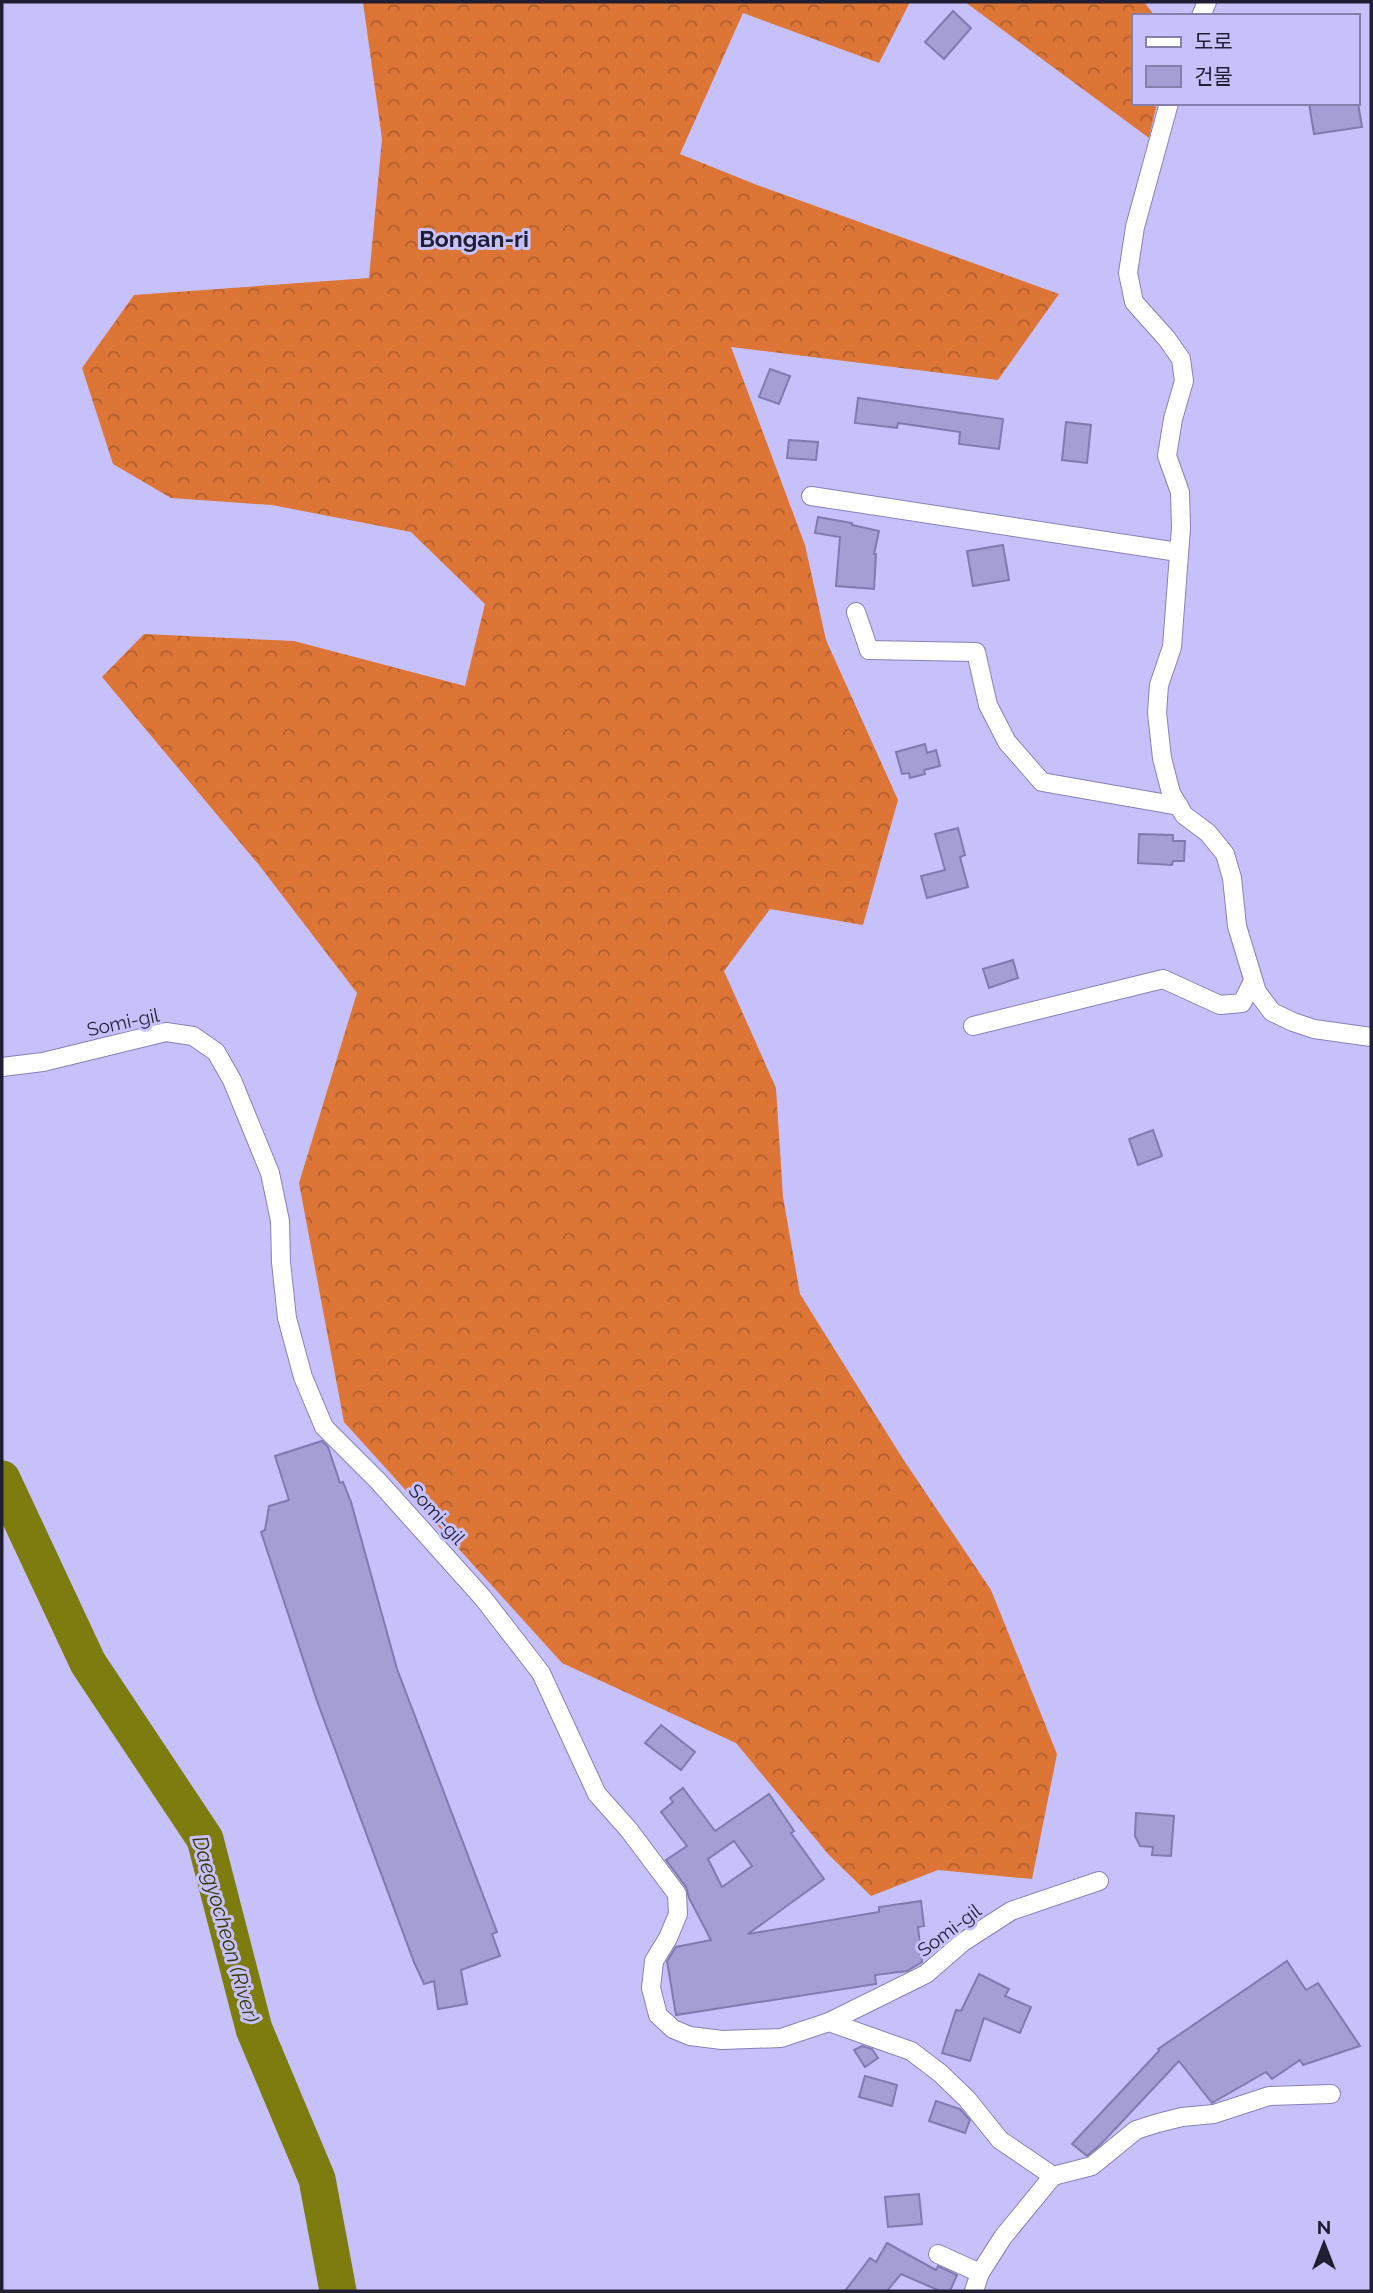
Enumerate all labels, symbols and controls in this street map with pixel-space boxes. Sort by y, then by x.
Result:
legend [1132,14,1359,105]
text: 도로 [1194,29,1233,54]
text: 건물 [1194,64,1233,89]
district label: Bongan-ri [419,225,529,252]
street label: Somi-gil [85,1003,162,1040]
street label: Somi-gil [404,1479,470,1549]
water label: Daegyocheon (River) [187,1833,265,2026]
street label: Somi-gil [913,1899,986,1961]
north arrow [1289,2209,1359,2279]
text: N [1317,2216,1331,2238]

